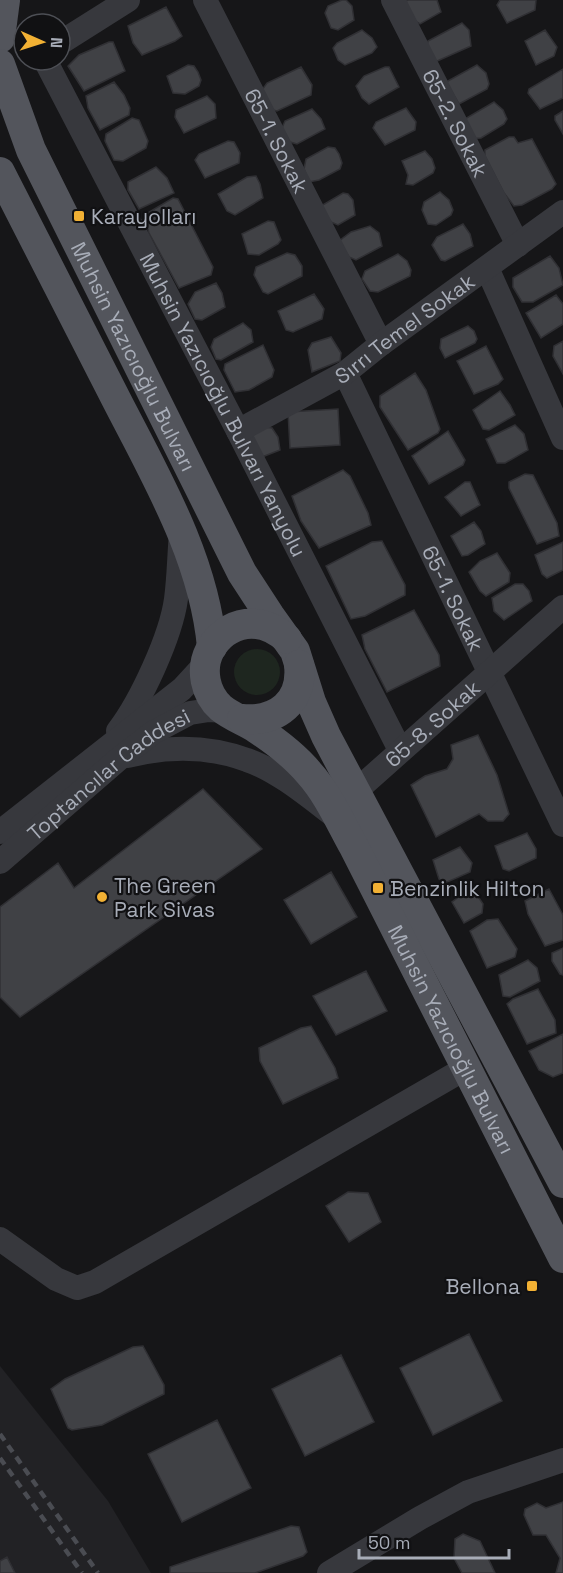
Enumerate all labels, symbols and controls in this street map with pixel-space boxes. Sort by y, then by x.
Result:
north arrow [12,12,72,72]
text: N [46,37,67,49]
street label: 65-2. Sokak [417,64,495,182]
street label: 65-1. Sokak [239,84,315,198]
place label: Karayolları [91,203,197,230]
marker: Karayolları [72,209,86,223]
street label: Muhsin Yazıcıoğlu Bulvarı [65,237,202,476]
street label: Muhsin Yazıcıoğlu Bulvarı Yanyolu [134,248,313,561]
street label: Sırrı Temel Sokak [330,267,480,389]
street label: 65-1. Sokak [417,541,491,655]
street label: 65-8. Sokak [379,674,485,773]
street label: Toptancılar Caddesi [21,702,194,846]
place label: The Green Park Sivas [114,872,216,923]
place label: Benzinlik Hilton [390,875,544,902]
marker: Benzinlik Hilton [371,881,385,895]
marker: The Green Park Sivas [95,890,109,904]
street label: Muhsin Yazıcıoğlu Bulvarı [382,920,521,1158]
place label: Bellona [445,1273,520,1300]
marker: Bellona [525,1279,539,1293]
scale bar [359,1522,509,1560]
text: 50 m [368,1531,410,1554]

